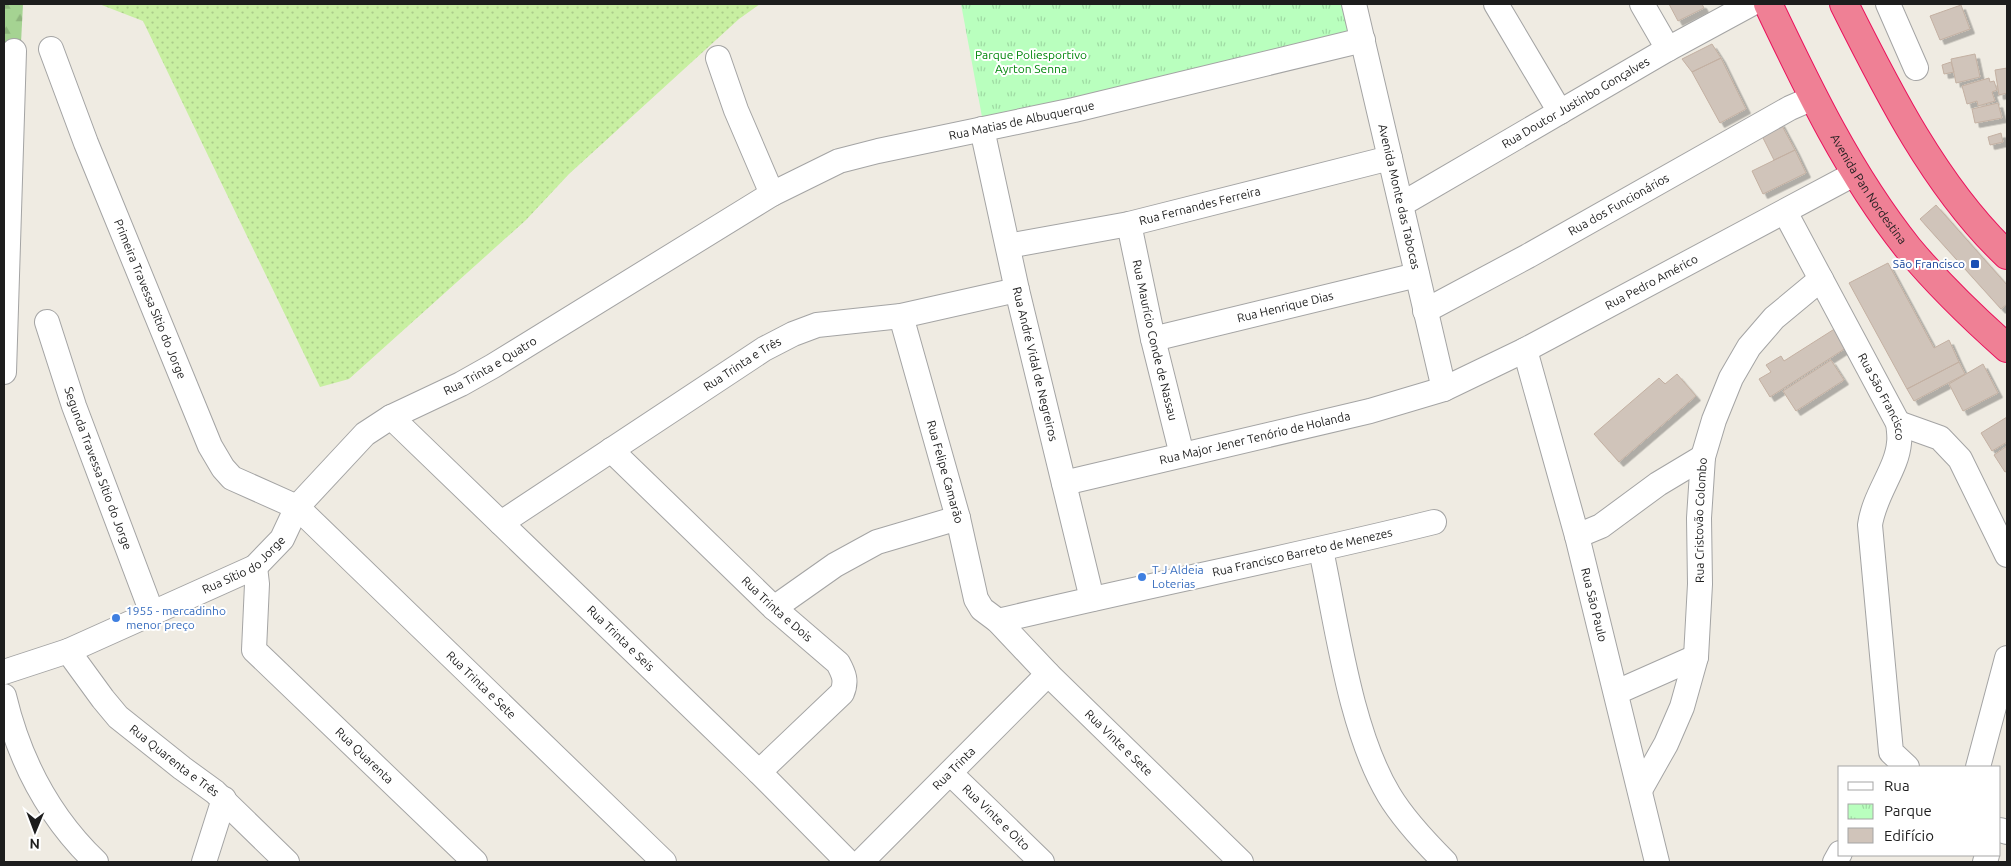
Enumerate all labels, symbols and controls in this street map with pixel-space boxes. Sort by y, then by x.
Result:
park label: Parque Poliesportivo Ayrton Senna [975,48,1087,75]
street label: Rua Doutor Justinbo Gonçalves [1499,54,1651,150]
street label: Rua Matias de Albuquerque [948,98,1096,142]
street label: Avenida Monte das Tabocas [1376,123,1423,271]
street label: Avenida Pan Nordestina [1829,132,1909,246]
street label: Rua dos Funcionários [1566,171,1671,238]
street label: Rua Fernandes Ferreira [1138,184,1262,227]
street label: Primeira Travessa Sítio do Jorge [112,217,189,381]
street label: Rua Pedro Américo [1603,252,1700,312]
place label: São Francisco [1893,257,1965,270]
street label: Rua Maurício Conde de Nassau [1131,258,1180,422]
marker: São Francisco [1969,258,1981,270]
street label: Rua André Vidal de Negreiros [1010,285,1060,442]
street label: Rua Henrique Dias [1236,289,1335,324]
street label: Rua Trinta e Quatro [441,334,539,397]
street label: Rua Trinta e Três [701,334,783,393]
street label: Rua São Francisco [1856,351,1906,441]
street label: Segunda Travessa Sítio do Jorge [62,385,135,551]
street label: Rua Major Jener Tenório de Holanda [1158,409,1351,466]
street label: Rua Felipe Camarão [925,419,966,525]
street label: Rua Cristovão Colombo [1692,457,1709,583]
street label: Rua Francisco Barreto de Menezes [1211,525,1394,579]
street label: Rua Sítio do Jorge [200,533,287,596]
place label: T J Aldeia Loterias [1152,563,1204,590]
street label: Rua São Paulo [1579,566,1610,643]
marker: T J Aldeia Loterias [1136,571,1148,583]
street label: Rua Trinta e Dois [739,574,815,644]
street label: Rua Trinta e Seis [585,603,657,673]
place label: 1955 - mercadinho menor preço [126,604,226,631]
marker: 1955 - mercadinho menor preço [110,612,122,624]
street label: Rua Trinta e Sete [444,648,519,721]
street label: Rua Vinte e Sete [1083,707,1155,778]
street label: Rua Quarenta e Três [127,722,222,799]
street label: Rua Quarenta [333,725,396,786]
street label: Rua Trinta [930,744,978,792]
legend [1838,766,2001,856]
text: Rua [1884,777,1910,794]
street label: Rua Vinte e Oito [960,782,1033,853]
text: Parque [1884,802,1932,819]
north arrow [10,806,60,856]
text: Edifício [1884,827,1934,844]
text: N [29,836,40,852]

